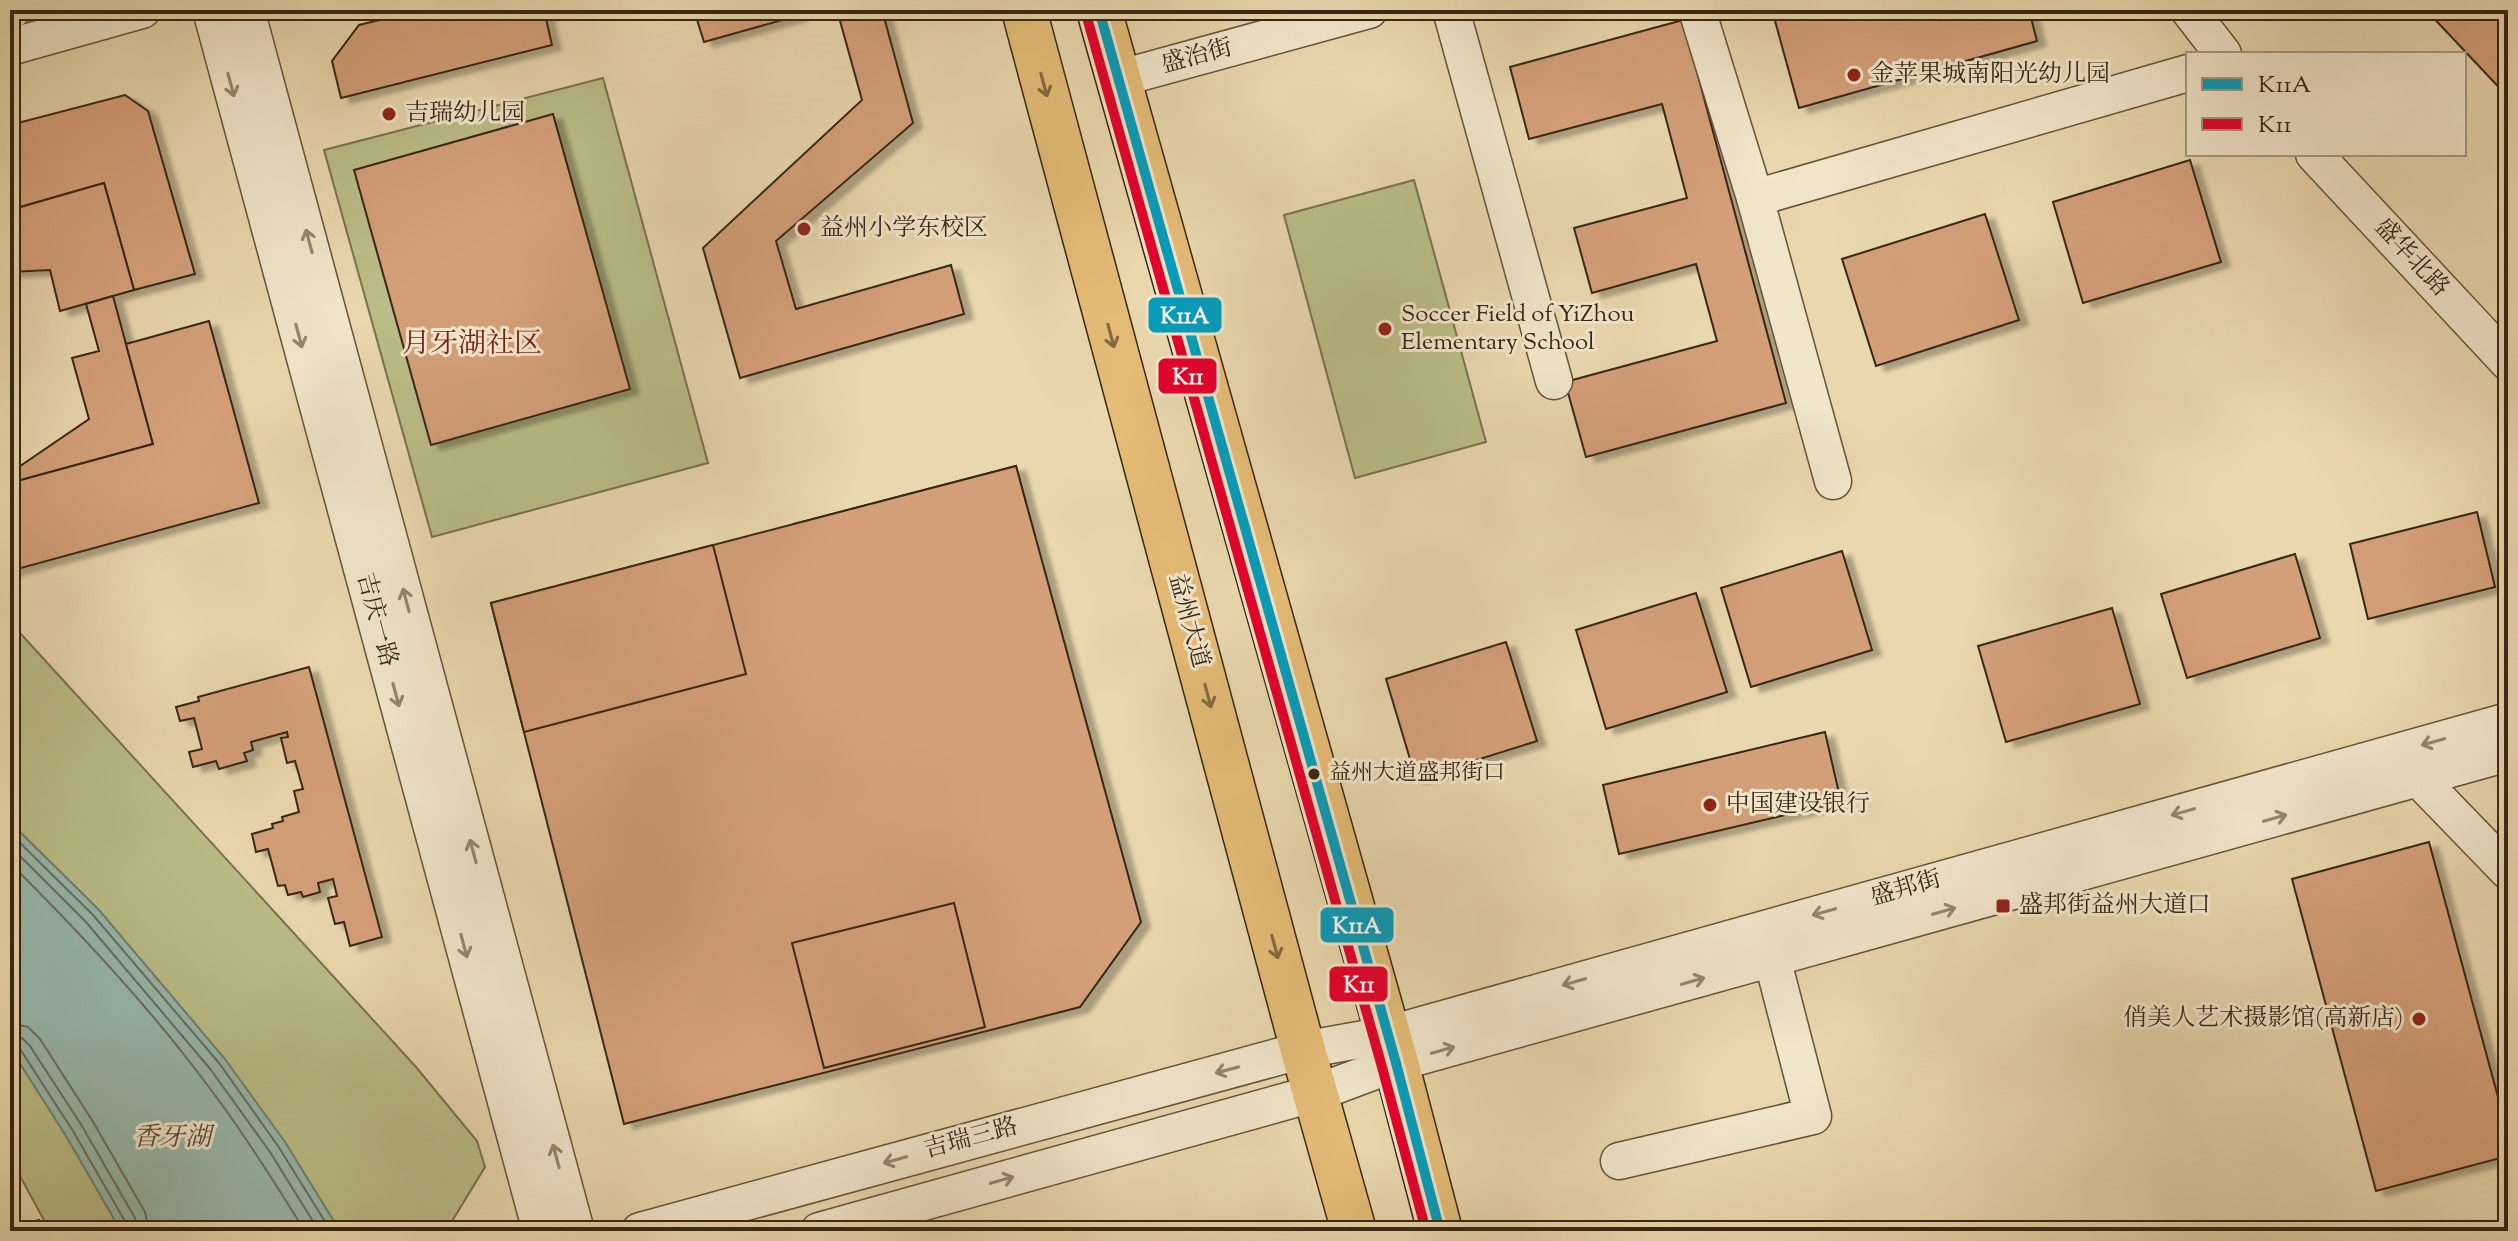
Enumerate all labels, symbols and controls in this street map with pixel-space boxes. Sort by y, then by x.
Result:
street label: 盛治街 [1158,31,1236,83]
legend [2186,52,2466,156]
place label: 金苹果城南阳光幼儿园 [1870,58,2110,92]
marker: 金苹果城南阳光幼儿园 [1845,66,1863,84]
text: K11A [2258,69,2312,103]
one-way arrow [225,72,240,98]
one-way arrow [1038,72,1053,98]
place label: 吉瑞幼儿园 [405,97,525,131]
marker: 吉瑞幼儿园 [380,105,398,123]
text: K11 [2258,109,2292,143]
street label: 盛华北路 [2366,211,2456,305]
place label: 益州小学东校区 [820,212,988,246]
marker: 益州小学东校区 [795,220,813,238]
one-way arrow [300,228,315,254]
line badge: K11A [1147,296,1223,334]
place label: Soccer Field of YiZhou Elementary School [1401,298,1635,360]
text: K11A [1161,302,1210,334]
marker: Soccer Field of YiZhou Elementary School [1376,320,1394,338]
one-way arrow [292,323,307,349]
one-way arrow [1105,323,1120,349]
district label: 月牙湖社区 [402,325,542,365]
line badge: K11 [1157,357,1218,395]
text: K11 [1173,363,1204,395]
street label: 吉庆一路 [347,569,405,671]
street label: 益州大道 [1159,570,1217,672]
one-way arrow [397,587,412,613]
one-way arrow [390,682,405,708]
one-way arrow [1201,682,1216,708]
one-way arrow [2420,735,2446,750]
place label: 益州大道盛邦街口 [1329,758,1505,790]
marker: 益州大道盛邦街口 [1306,766,1322,782]
place label: 中国建设银行 [1726,788,1870,822]
marker: 中国建设银行 [1701,796,1719,814]
one-way arrow [2170,805,2196,820]
one-way arrow [2261,810,2287,825]
one-way arrow [465,838,480,864]
street label: 盛邦街 [1867,863,1945,915]
place label: 盛邦街益州大道口 [2019,889,2211,923]
marker: 盛邦街益州大道口 [1994,897,2012,915]
one-way arrow [1930,902,1956,917]
one-way arrow [1812,905,1838,920]
line badge: K11A [1319,906,1395,944]
text: K11A [1333,912,1382,944]
one-way arrow [457,933,472,959]
one-way arrow [1268,933,1283,959]
line badge: K11 [1328,965,1389,1003]
text: K11 [1344,971,1375,1003]
one-way arrow [1680,972,1706,987]
one-way arrow [1562,976,1587,991]
place label: 俏美人艺术摄影馆(高新店) [2123,1002,2403,1036]
marker: 俏美人艺术摄影馆(高新店) [2410,1010,2428,1028]
one-way arrow [1429,1042,1455,1057]
one-way arrow [1215,1064,1241,1079]
street label: 吉瑞三路 [920,1110,1022,1168]
water label: 香牙湖 [133,1120,215,1157]
one-way arrow [547,1143,562,1169]
one-way arrow [883,1153,909,1168]
one-way arrow [988,1172,1014,1187]

